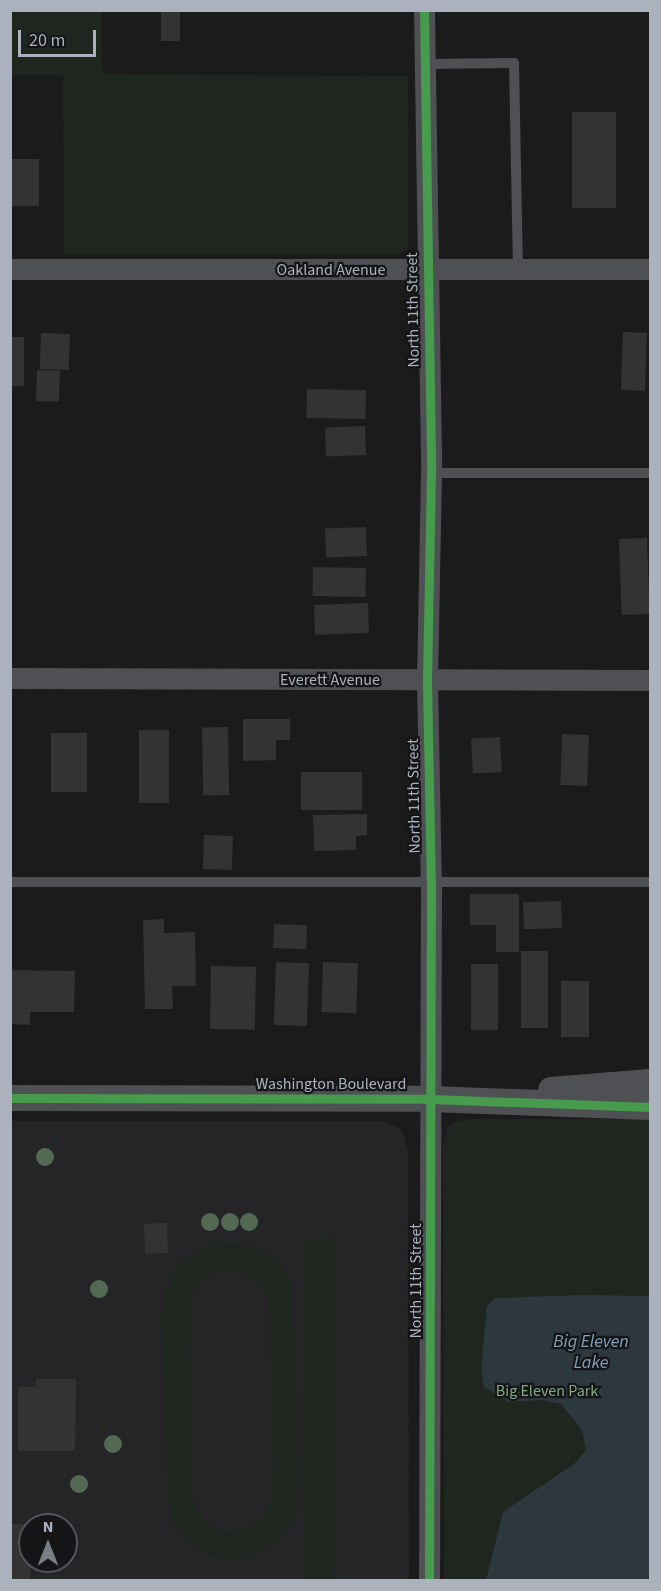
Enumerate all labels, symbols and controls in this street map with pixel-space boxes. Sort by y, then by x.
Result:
scale bar [21,18,99,56]
text: 20 m [29,28,65,53]
street label: North 11th Street [402,252,424,368]
street label: Oakland Avenue [277,260,385,280]
street label: Everett Avenue [280,670,380,690]
street label: North 11th Street [403,738,425,854]
street label: Washington Boulevard [256,1074,406,1094]
street label: North 11th Street [406,1223,426,1339]
water label: Big Eleven Lake [553,1332,629,1374]
park label: Big Eleven Park [496,1381,598,1401]
north arrow [18,1513,78,1573]
text: N [43,1516,53,1538]

